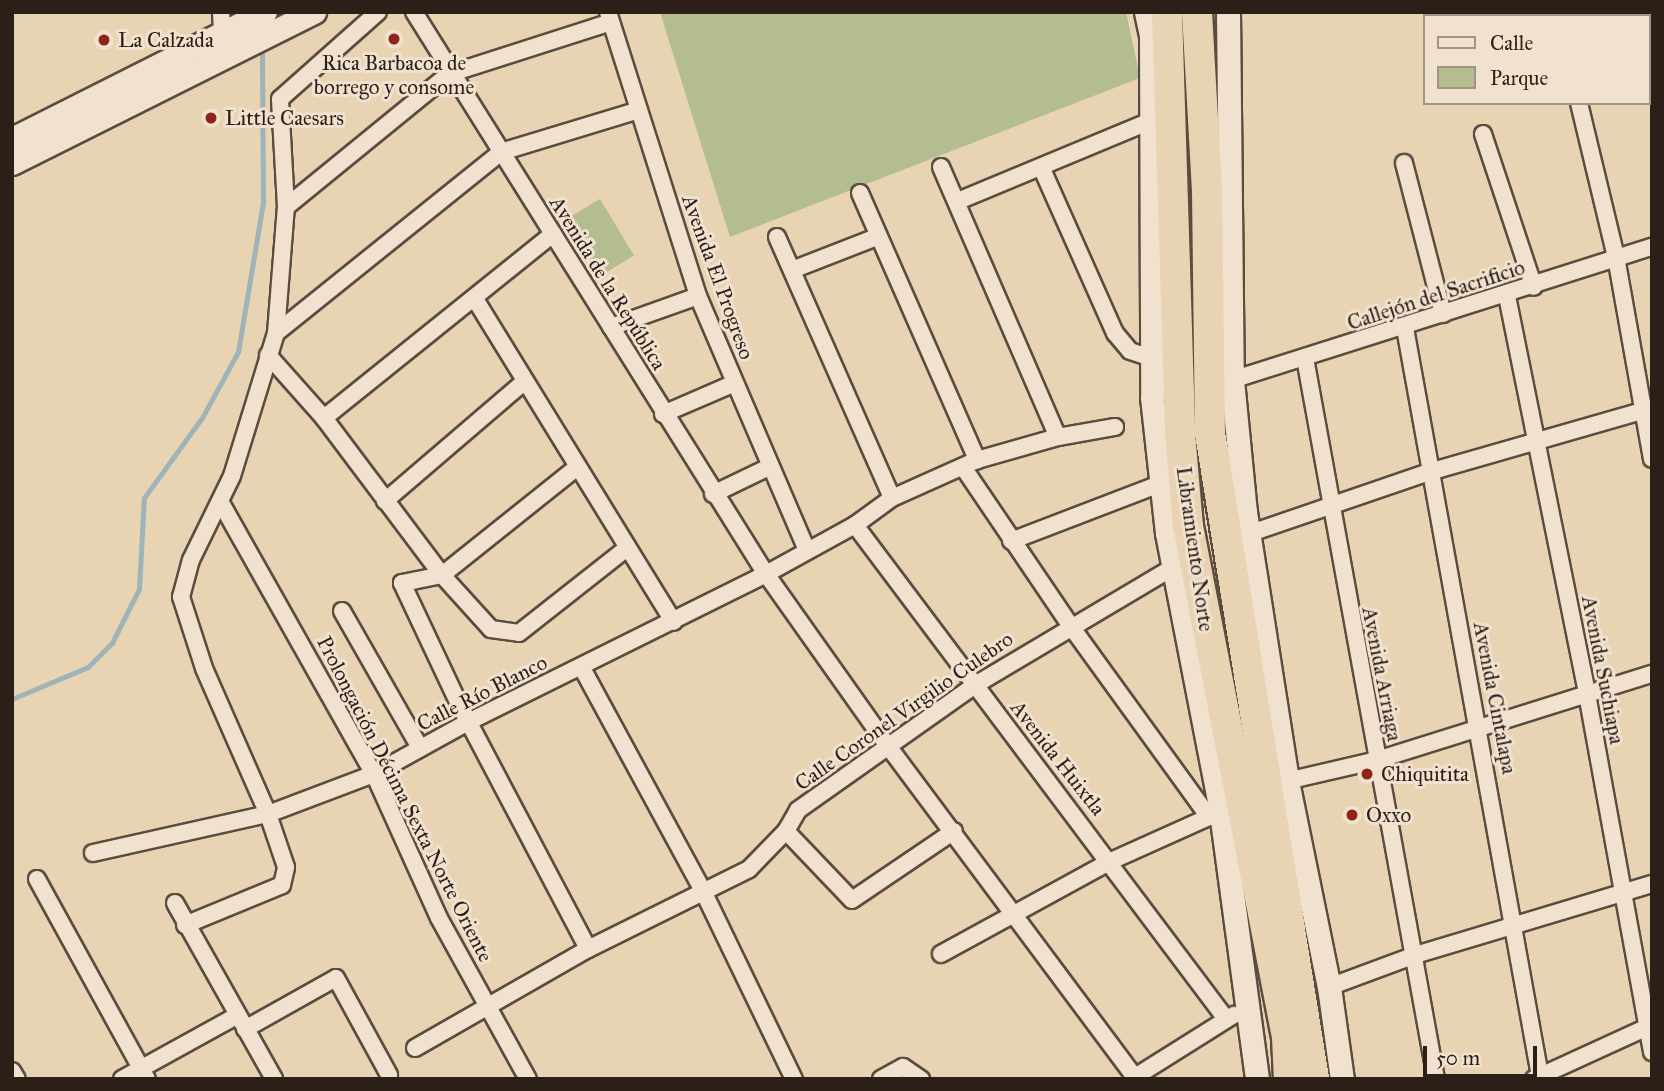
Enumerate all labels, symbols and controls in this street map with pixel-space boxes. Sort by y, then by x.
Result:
legend [1422,14,1650,105]
place label: La Calzada [118,27,214,53]
text: Calle [1490,30,1533,56]
marker: Rica Barbacoa de borrego y consome [386,31,402,47]
marker: La Calzada [96,32,112,48]
place label: Rica Barbacoa de borrego y consome [314,50,474,100]
text: Parque [1490,65,1548,91]
place label: Little Caesars [225,105,344,131]
marker: Little Caesars [203,110,219,126]
street label: Avenida El Progreso [677,191,759,363]
street label: Avenida de la República [544,192,672,374]
street label: Callejón del Sacrificio [1344,254,1528,336]
street label: Libramiento Norte [1171,465,1219,633]
street label: Avenida Suchiapa [1576,594,1630,746]
street label: Avenida Arriaga [1357,605,1407,743]
street label: Avenida Cintalapa [1468,620,1522,776]
street label: Calle Coronel Virgilio Culebro [790,626,1018,796]
street label: Prolongación Décima Sexta Norte Oriente [312,632,498,966]
street label: Calle Río Blanco [413,649,551,737]
street label: Avenida Huixtla [1005,695,1111,821]
place label: Chiquitita [1381,761,1469,787]
marker: Chiquitita [1359,766,1375,782]
place label: Oxxo [1366,802,1411,828]
marker: Oxxo [1344,807,1360,823]
scale bar [1426,1032,1540,1076]
text: 50 m [1436,1045,1480,1071]

